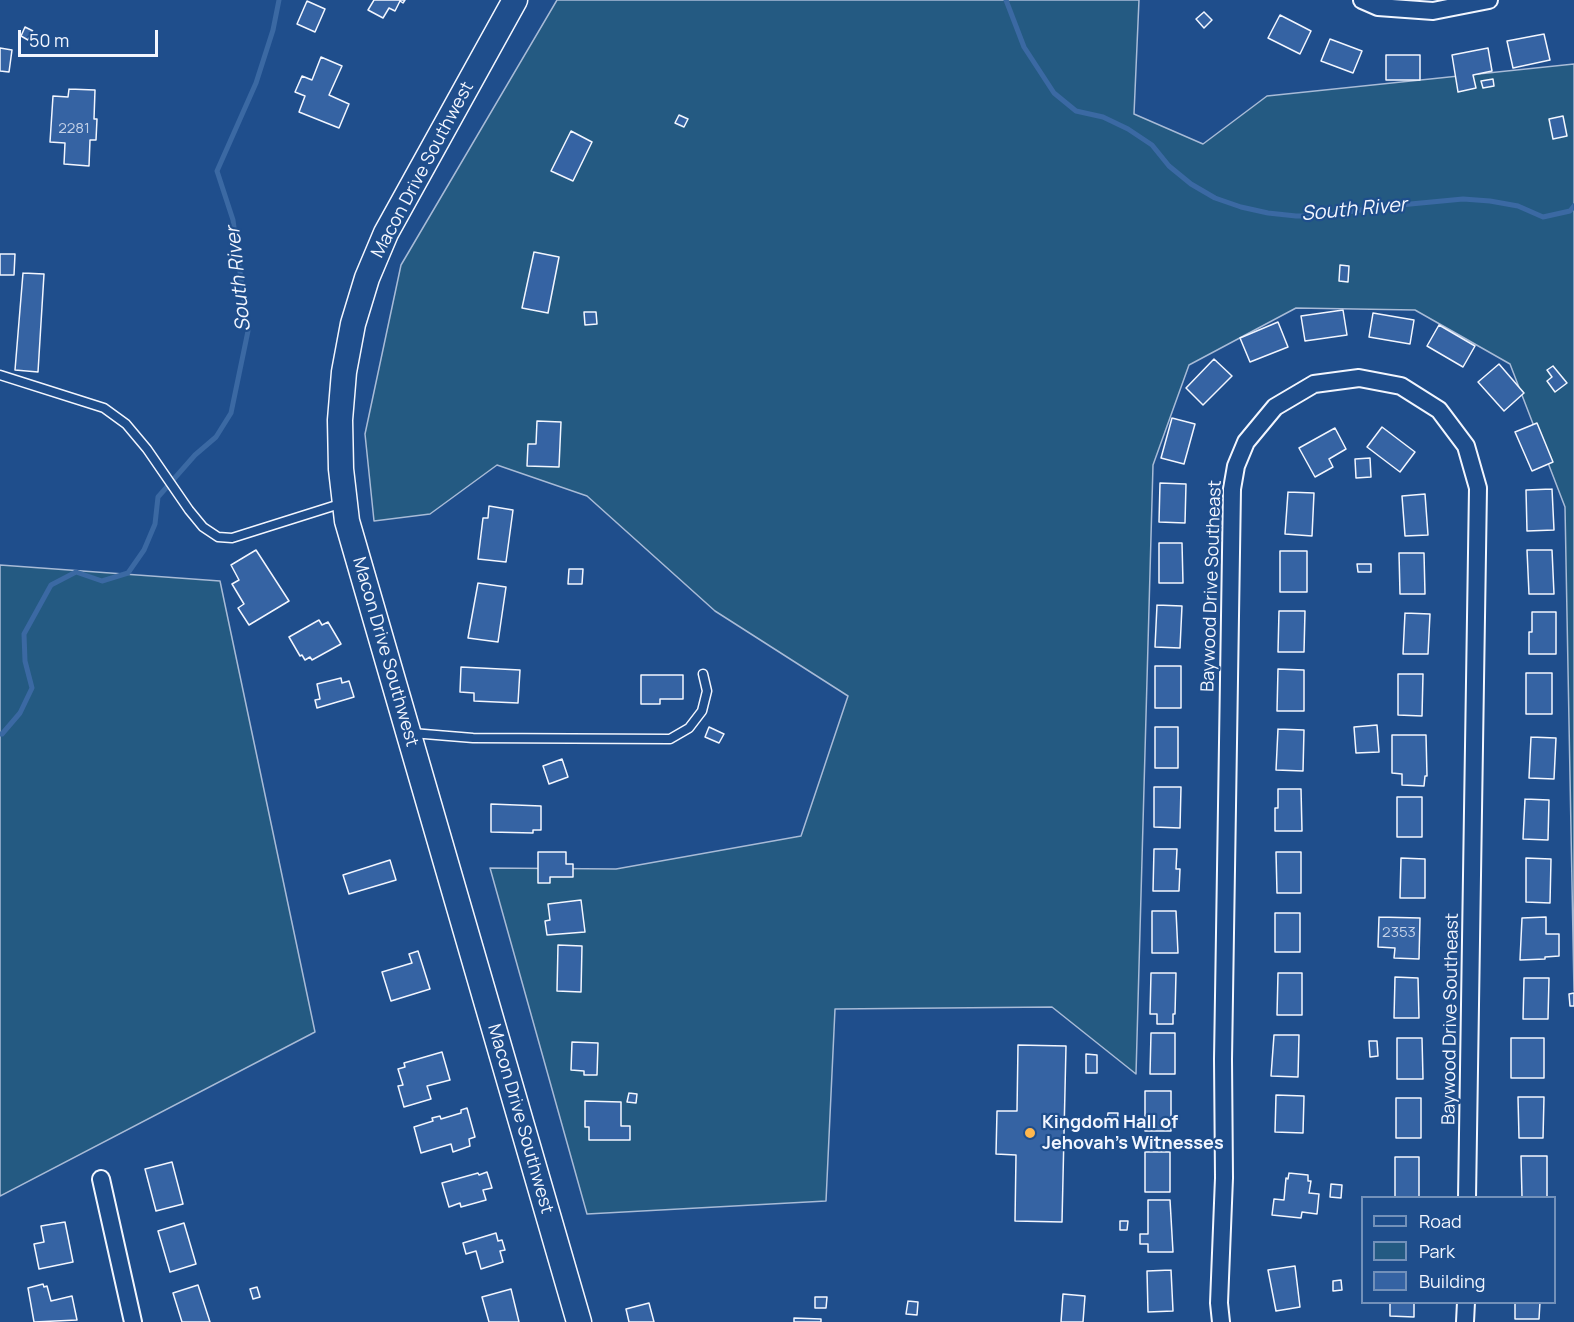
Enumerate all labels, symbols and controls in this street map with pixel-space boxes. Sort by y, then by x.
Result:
scale bar [21,18,160,56]
text: 50 m [29,28,69,52]
street label: Macon Drive Southwest [367,78,479,262]
house number: 2281 [58,120,90,138]
water label: South River [1300,193,1408,227]
water label: South River [222,225,256,333]
street label: Baywood Drive Southeast [1198,480,1226,692]
street label: Macon Drive Southwest [348,555,422,749]
street label: Baywood Drive Southeast [1438,913,1464,1125]
house number: 2353 [1382,924,1416,942]
street label: Macon Drive Southwest [483,1022,557,1216]
place label: Kingdom Hall of Jehovah’s Witnesses [1042,1112,1224,1154]
marker: Kingdom Hall of Jehovah’s Witnesses [1023,1126,1037,1140]
legend [1361,1196,1556,1304]
text: Road [1419,1209,1462,1233]
text: Park [1419,1239,1455,1263]
text: Building [1419,1269,1485,1293]

